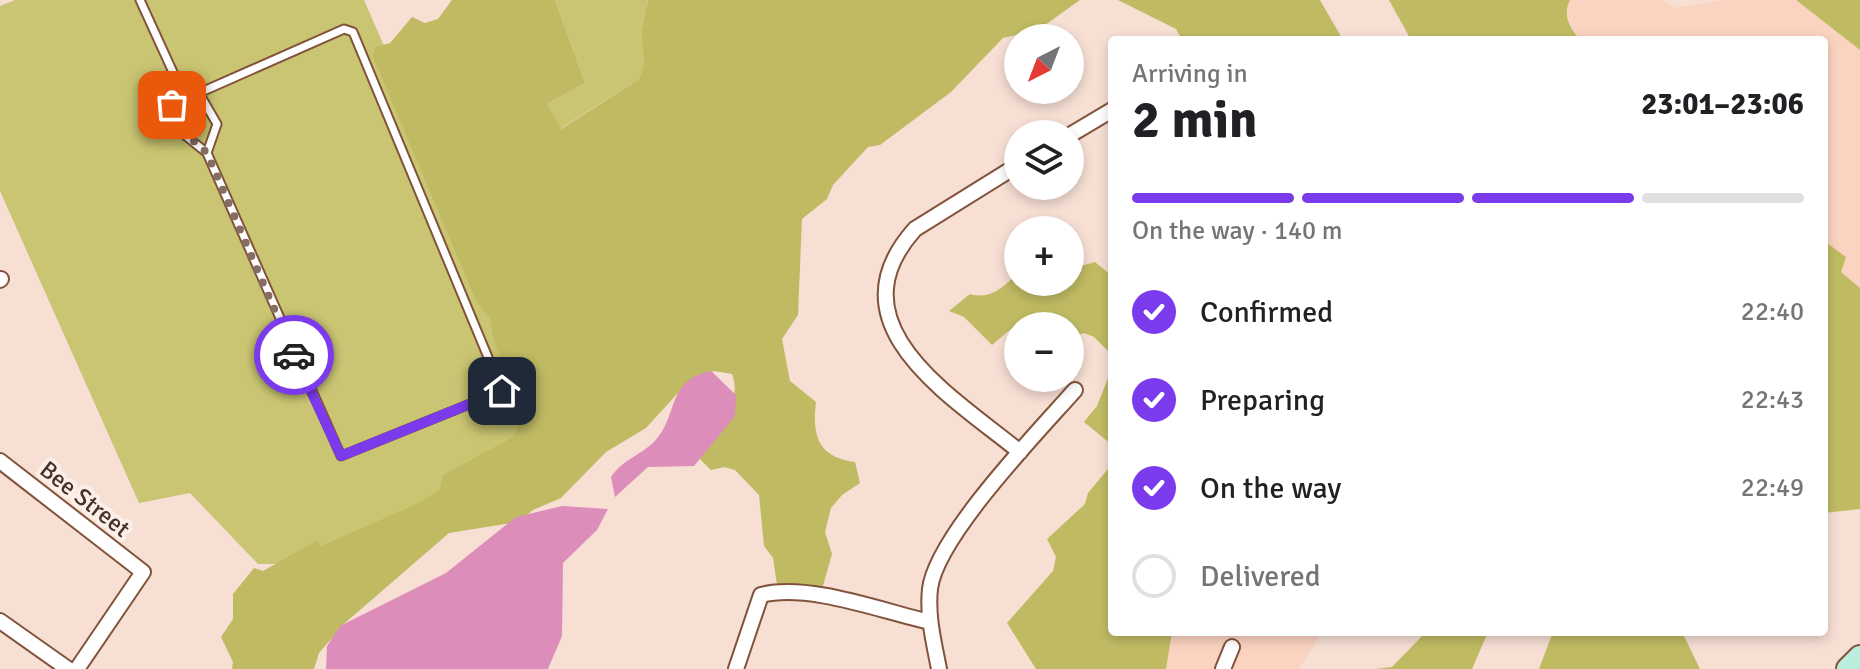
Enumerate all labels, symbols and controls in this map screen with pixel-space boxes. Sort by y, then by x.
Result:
north arrow [1004,24,1084,104]
map controls [1004,24,1084,392]
text: Arriving in [1132,58,1248,90]
pin [138,71,206,139]
icon: bag [150,83,194,127]
text: 23:01–23:06 [1641,86,1804,123]
text: 2 min [1132,88,1258,152]
button: layers [1004,120,1084,200]
text: On the way · 140 m [1132,215,1342,247]
button: + [1004,216,1084,296]
icon: check [1132,290,1176,334]
text: Confirmed [1200,294,1333,331]
text: 22:40 [1741,296,1804,328]
button: − [1004,312,1084,392]
courier [254,315,334,395]
icon: car [272,333,316,377]
pin [468,357,536,425]
icon: home [480,369,524,413]
icon: check [1132,378,1176,422]
text: Preparing [1200,382,1325,419]
text: 22:43 [1741,384,1804,416]
street label: Bee Street [34,454,136,544]
icon: check [1132,466,1176,510]
text: On the way [1200,470,1341,507]
text: 22:49 [1741,472,1804,504]
text: Delivered [1200,558,1321,595]

